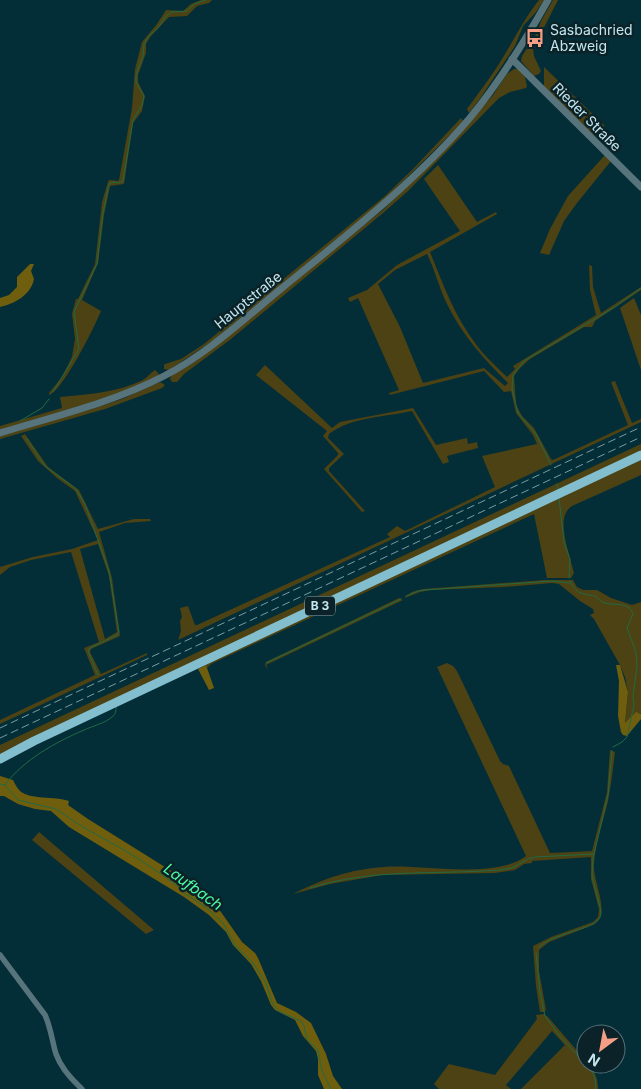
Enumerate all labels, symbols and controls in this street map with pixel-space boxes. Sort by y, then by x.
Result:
place label: Sasbachried Abzweig [550,21,633,54]
bus stop icon: Sasbachried Abzweig [524,27,546,49]
street label: Rieder Straße [550,79,625,154]
street label: Hauptstraße [211,267,285,332]
road number: B 3 [305,596,335,616]
water label: Laufbach [160,859,226,914]
north arrow [576,1024,626,1074]
text: N [585,1050,603,1070]

